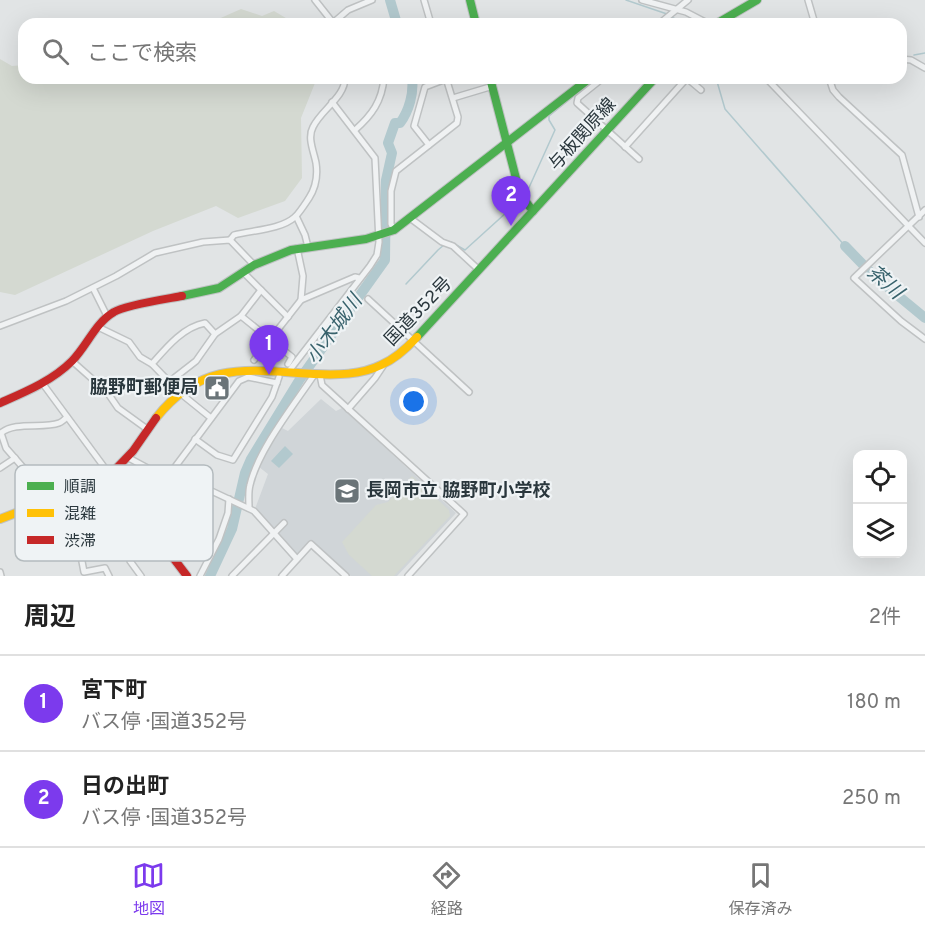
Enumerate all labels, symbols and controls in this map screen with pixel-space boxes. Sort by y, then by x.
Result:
search box [18,18,907,84]
icon: search [39,35,72,68]
text: ここで検索 [87,41,197,68]
street label: 与板関原線 [544,94,622,176]
pin: 2 [492,176,530,226]
water label: 茶川 [860,260,909,307]
street label: 国道352号 [381,273,457,351]
water label: 小木城川 [301,288,370,370]
pin: 1 [250,326,288,375]
public building icon: 脇野町郵便局 [202,373,232,403]
place label: 脇野町郵便局 [90,377,198,400]
your location [399,387,428,416]
map controls [853,450,907,558]
button: locate [853,450,907,504]
legend [15,465,213,561]
school or university icon: 長岡市立 脇野町小学校 [332,476,362,506]
text: 順調 [64,478,96,498]
place label: 長岡市立 脇野町小学校 [366,480,551,503]
button: layers [853,504,907,558]
text: 混雑 [64,505,96,525]
text: 渋滞 [64,532,96,552]
text: 周辺 [24,602,76,635]
text: 2件 [869,605,901,631]
text: 宮下町 [81,678,147,705]
text: 1 [40,690,48,716]
text: 180 m [847,690,901,716]
text: バス停 · 国道352号 [81,710,247,736]
text: 日の出町 [81,774,169,801]
text: 2 [37,786,50,812]
text: 250 m [842,786,901,812]
text: バス停 · 国道352号 [81,806,247,832]
tab: 地図 [132,859,165,920]
tab: 経路 [430,859,463,920]
tab: 保存済み [728,859,792,920]

